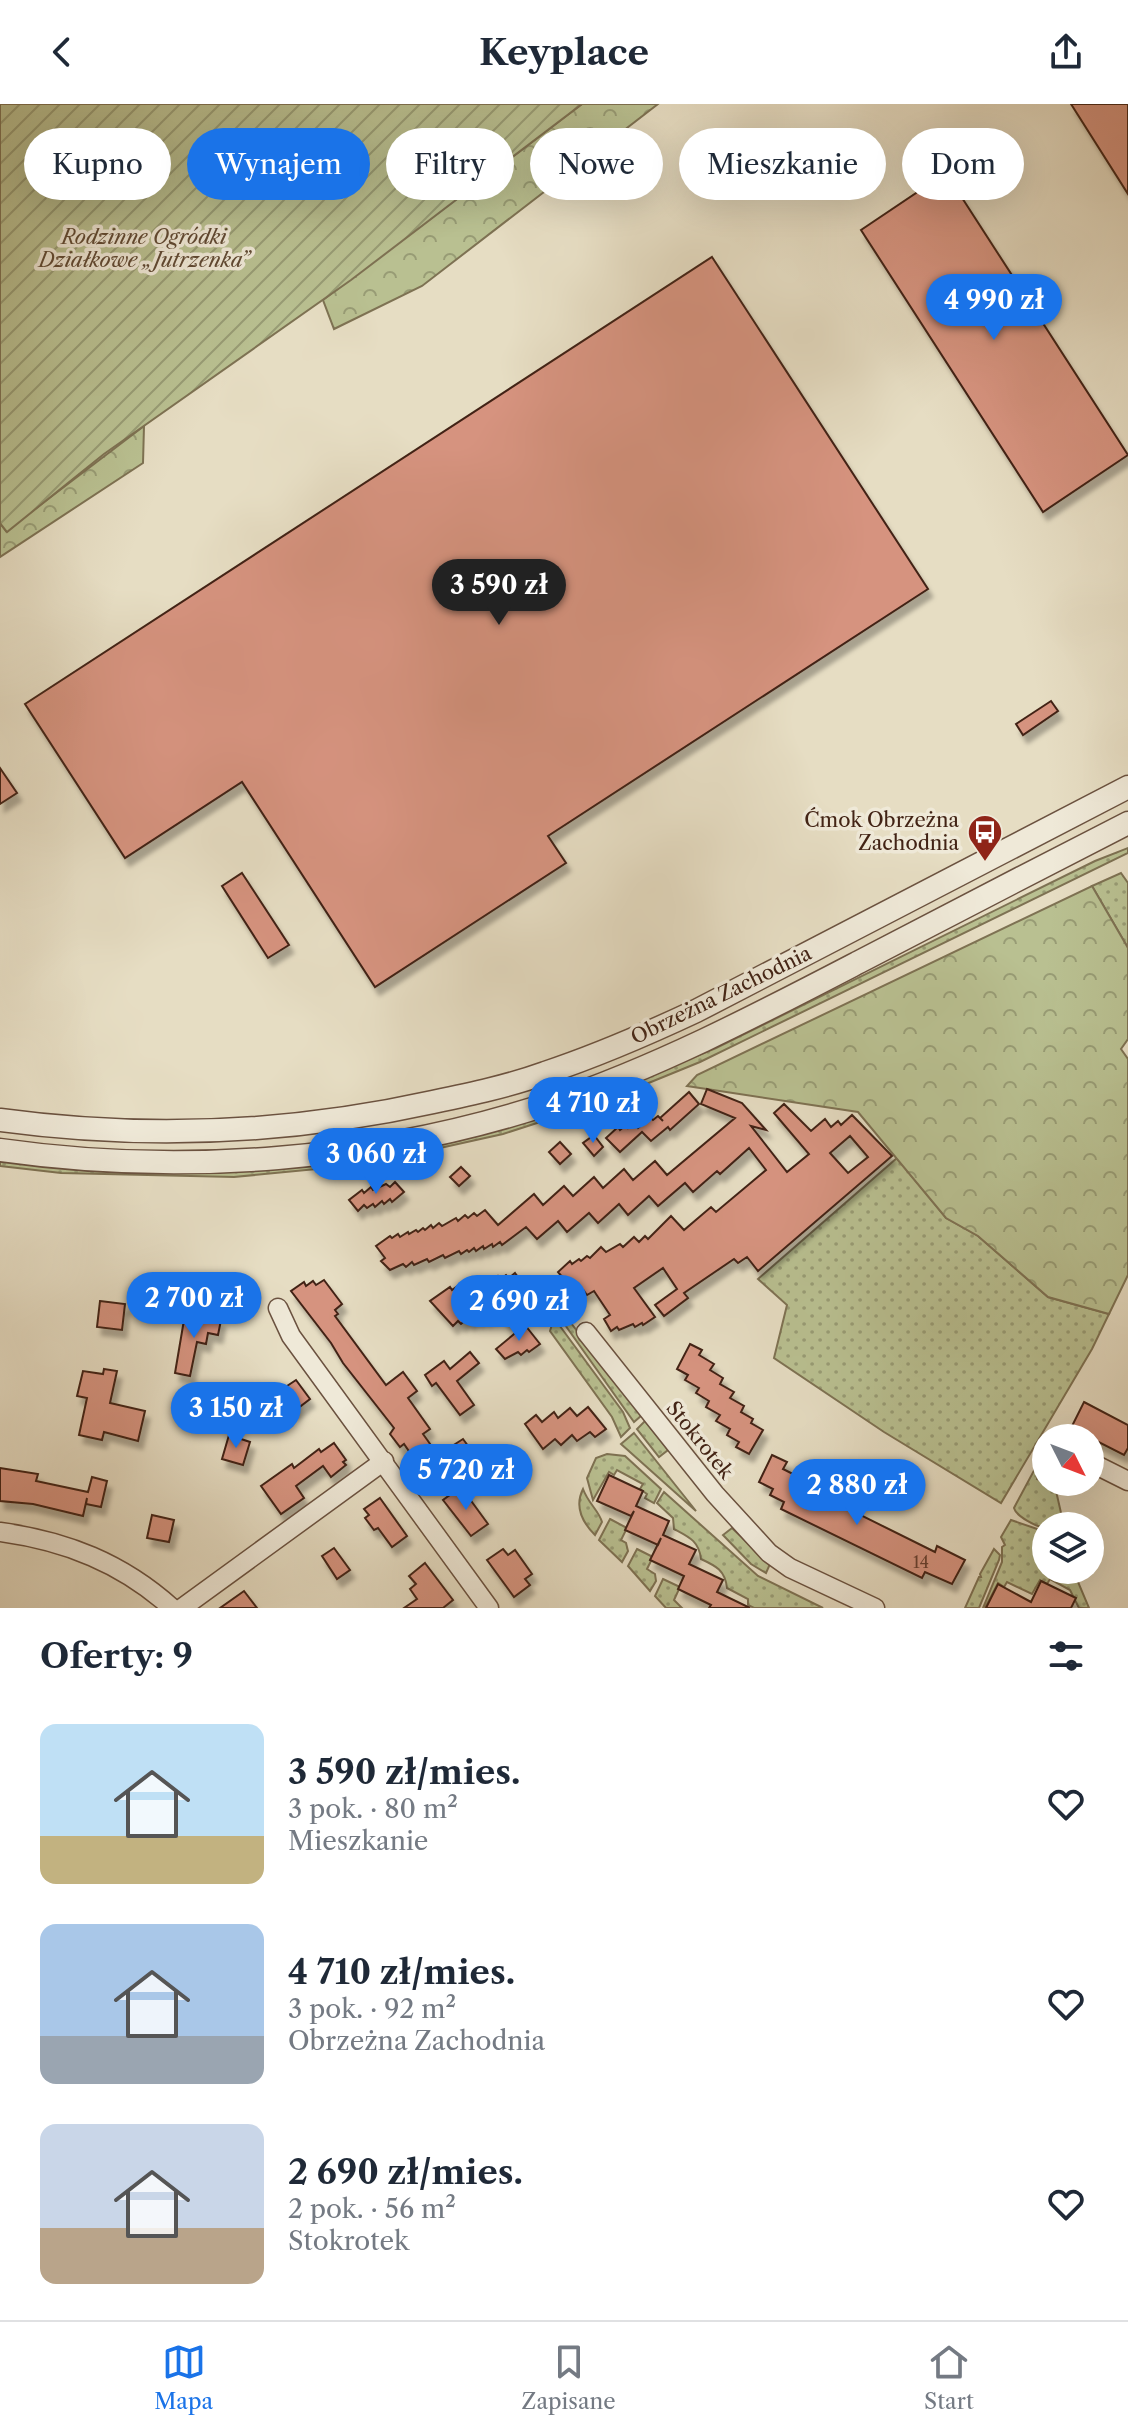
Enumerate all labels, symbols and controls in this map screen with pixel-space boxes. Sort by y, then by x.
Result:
icon: back [40,30,84,74]
text: Keyplace [479,30,649,74]
icon: share [1044,30,1088,74]
chip: Kupno [24,128,171,200]
chip: Wynajem [187,128,370,200]
chip: Filtry [386,128,514,200]
chip: Nowe [530,128,663,200]
chip: Mieszkanie [679,128,886,200]
chip: Dom [902,128,1024,200]
park label: Rodzinne Ogródki Działkowe „Jutrzenka” [37,225,253,272]
pin: 4 990 zł [911,274,1077,342]
text: 4 990 zł [944,284,1044,316]
pin: 3 590 zł [416,559,582,627]
text: 3 590 zł [450,569,548,601]
place label: Ćmok Obrzeżna Zachodnia [804,807,959,855]
bus stop icon: Ćmok Obrzeżna Zachodnia [966,813,1004,863]
street label: Obrzeżna Zachodnia [627,941,816,1049]
pin: 4 710 zł [510,1077,676,1145]
text: 4 710 zł [546,1087,640,1119]
pin: 3 060 zł [293,1128,459,1196]
text: 3 060 zł [326,1138,426,1170]
pin: 2 700 zł [111,1272,277,1340]
pin: 2 690 zł [436,1275,602,1343]
text: 2 700 zł [144,1282,244,1314]
text: 2 690 zł [469,1285,569,1317]
pin: 3 150 zł [153,1382,319,1450]
text: 3 150 zł [189,1392,283,1424]
street label: Stokrotek [661,1396,740,1485]
north arrow [1032,1424,1104,1496]
map controls [1032,1424,1104,1584]
pin: 5 720 zł [383,1444,549,1512]
text: 5 720 zł [418,1454,514,1486]
pin: 2 880 zł [774,1459,940,1527]
text: 2 880 zł [807,1469,907,1501]
button: layers [1032,1512,1104,1584]
house number: 14 [913,1552,929,1572]
icon: filters [1044,1634,1088,1678]
text: Oferty: 9 [40,1635,193,1677]
text: 3 590 zł/mies. [288,1751,521,1793]
icon: home [104,1756,200,1852]
icon: heart [1044,1782,1088,1826]
text: 3 pok. · 80 m² [288,1793,458,1825]
text: Mieszkanie [288,1825,428,1857]
text: 4 710 zł/mies. [288,1951,515,1993]
icon: home [104,1956,200,2052]
icon: heart [1044,1982,1088,2026]
text: 3 pok. · 92 m² [288,1993,456,2025]
text: Obrzeżna Zachodnia [288,2025,545,2057]
text: 2 690 zł/mies. [288,2151,523,2193]
icon: home [104,2156,200,2252]
icon: heart [1044,2182,1088,2226]
text: 2 pok. · 56 m² [288,2193,456,2225]
text: Stokrotek [288,2225,409,2257]
tab: Mapa [154,2340,213,2415]
tab: Zapisane [522,2340,616,2415]
tab: Start [924,2340,974,2415]

